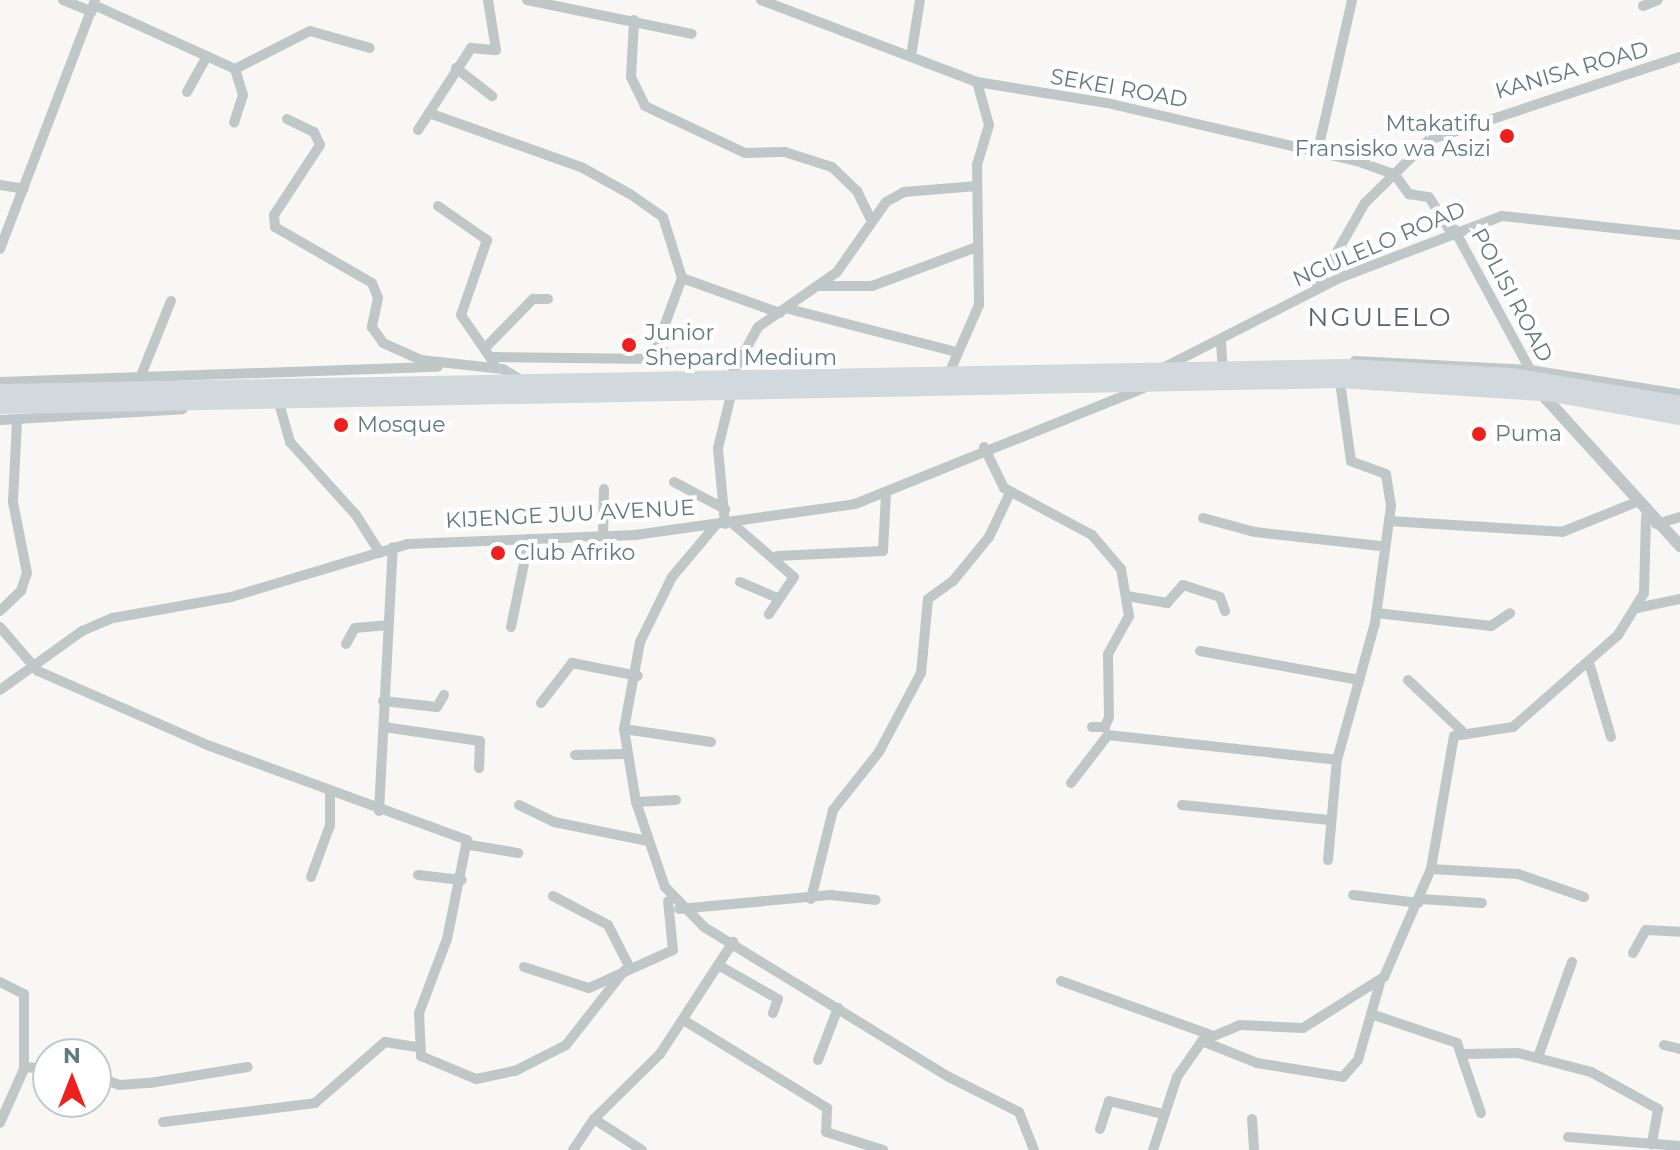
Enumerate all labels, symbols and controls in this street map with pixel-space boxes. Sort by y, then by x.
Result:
street label: KANISA ROAD [1492,35,1652,105]
street label: SEKEI ROAD [1048,63,1190,113]
place label: Mtakatifu Fransisko wa Asizi [1295,110,1491,162]
marker: Mtakatifu Fransisko wa Asizi [1498,127,1516,145]
street label: NGULELO ROAD [1289,196,1469,292]
street label: POLISI ROAD [1466,224,1558,366]
district label: NGULELO [1307,302,1453,334]
place label: Junior Shepard Medium [645,319,837,370]
marker: Junior Shepard Medium [620,336,638,354]
place label: Mosque [357,412,446,438]
marker: Mosque [332,416,350,434]
place label: Puma [1495,421,1562,447]
marker: Puma [1470,425,1488,443]
street label: KIJENGE JUU AVENUE [445,494,695,534]
place label: Club Afriko [514,540,635,566]
marker: Club Afriko [489,544,507,562]
north arrow [32,1038,112,1118]
text: N [63,1042,81,1069]

